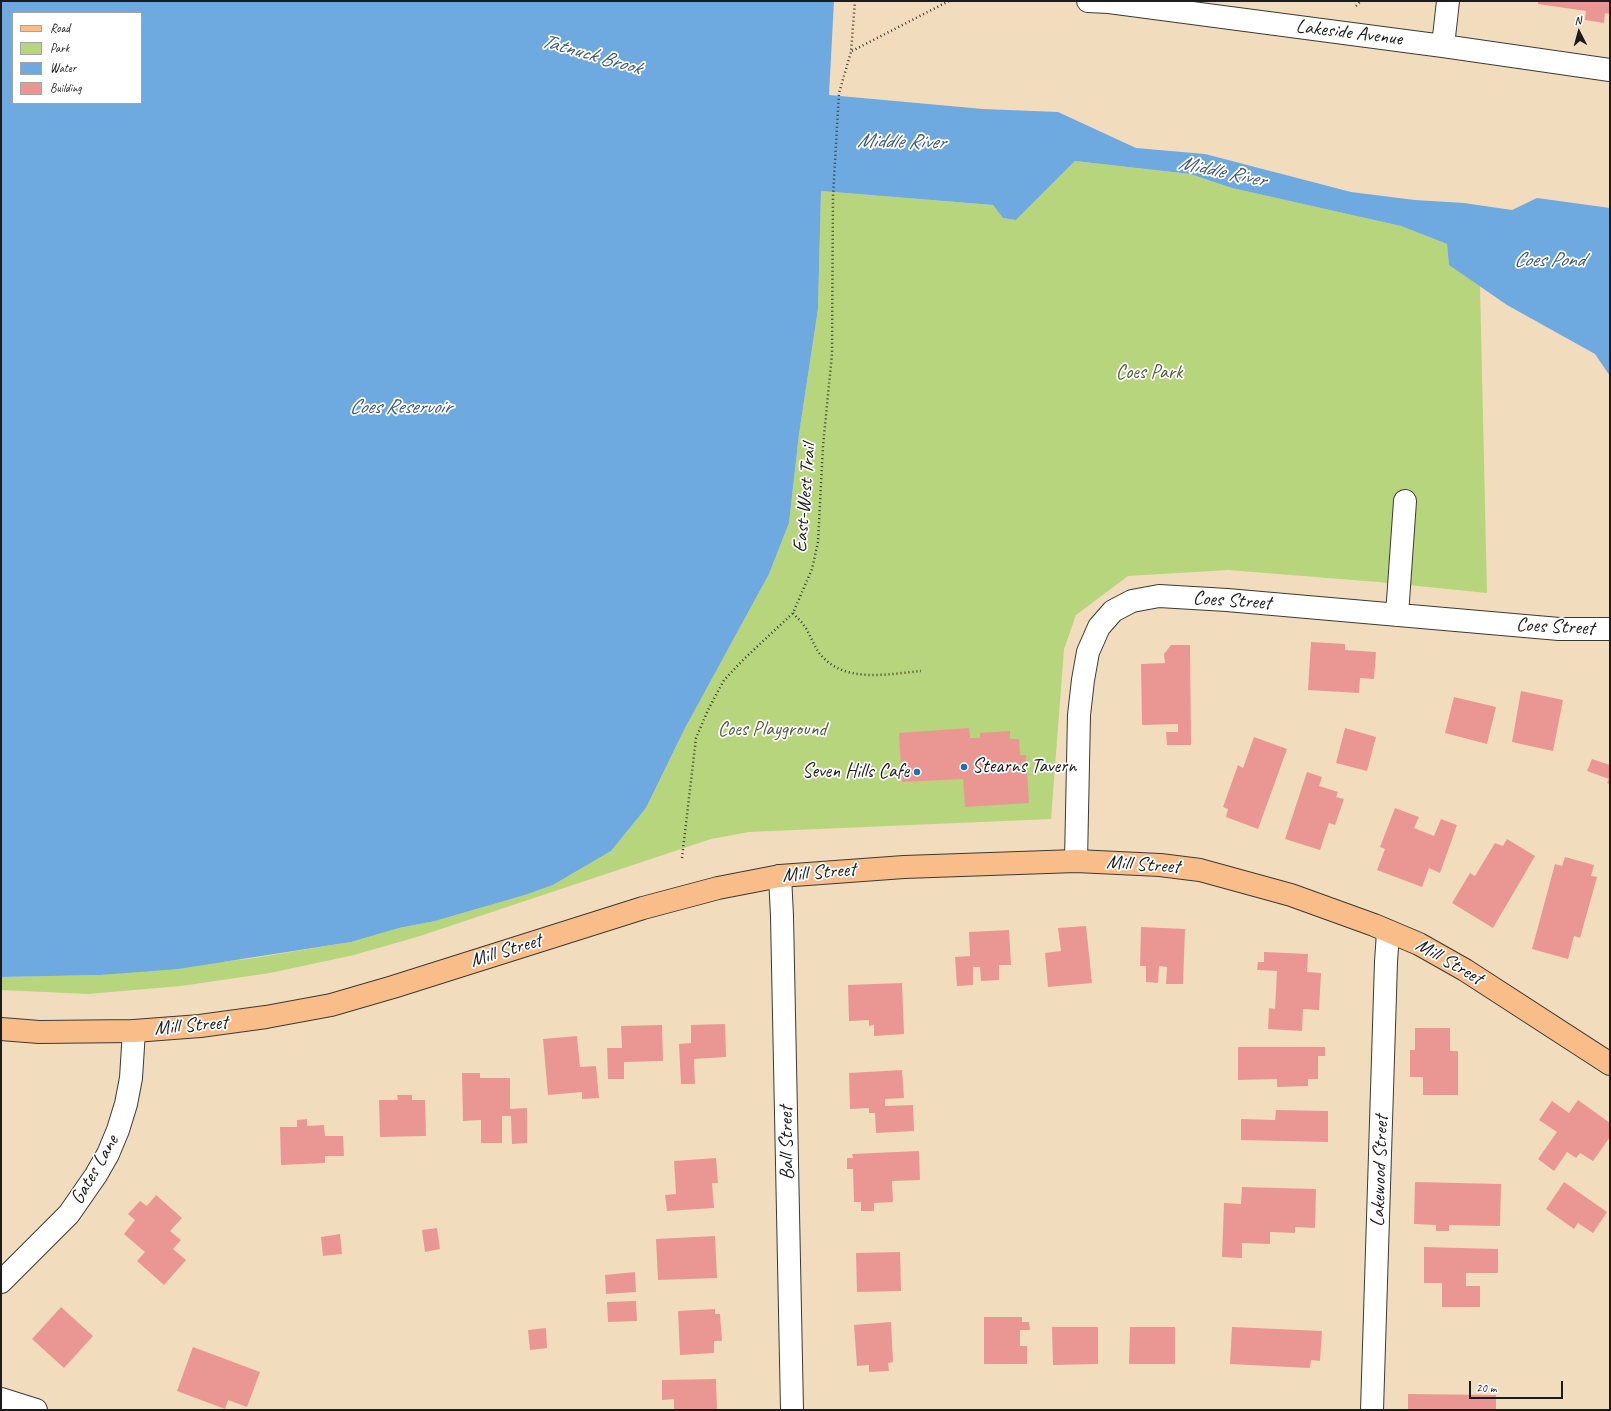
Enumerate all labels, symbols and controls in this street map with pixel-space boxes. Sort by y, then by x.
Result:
legend [12,12,142,104]
north arrow [1559,12,1599,52]
text: N [1574,13,1582,27]
street label: Lakeside Avenue [1295,15,1403,51]
text: Road [50,20,70,36]
water label: Tatnuck Brook [538,29,644,81]
text: Park [50,40,69,56]
text: Water [50,60,76,76]
text: Building [50,80,82,96]
water label: Middle River [857,129,945,155]
water label: Middle River [1176,151,1268,193]
water label: Coes Pond [1514,247,1584,273]
park label: Coes Park [1116,361,1182,385]
water label: Coes Reservoir [349,394,451,420]
street label: East-West Trail [788,443,822,553]
street label: Coes Street [1192,586,1272,616]
street label: Coes Street [1515,613,1595,641]
park label: Coes Playground [718,718,826,742]
place label: Stearns Tavern [972,755,1076,779]
place label: Seven Hills Cafe [802,760,909,784]
marker: Stearns Tavern [959,762,969,772]
marker: Seven Hills Cafe [912,767,922,777]
street label: Mill Street [1106,850,1180,880]
street label: Mill Street [781,858,857,888]
street label: Mill Street [467,929,545,973]
street label: Mill Street [1411,933,1487,991]
street label: Mill Street [153,1011,229,1041]
street label: Ball Street [774,1106,800,1180]
street label: Lakewood Street [1366,1115,1394,1227]
street label: Gates Lane [66,1131,124,1209]
scale bar [1471,1373,1565,1399]
text: 20 m [1476,1380,1496,1396]

